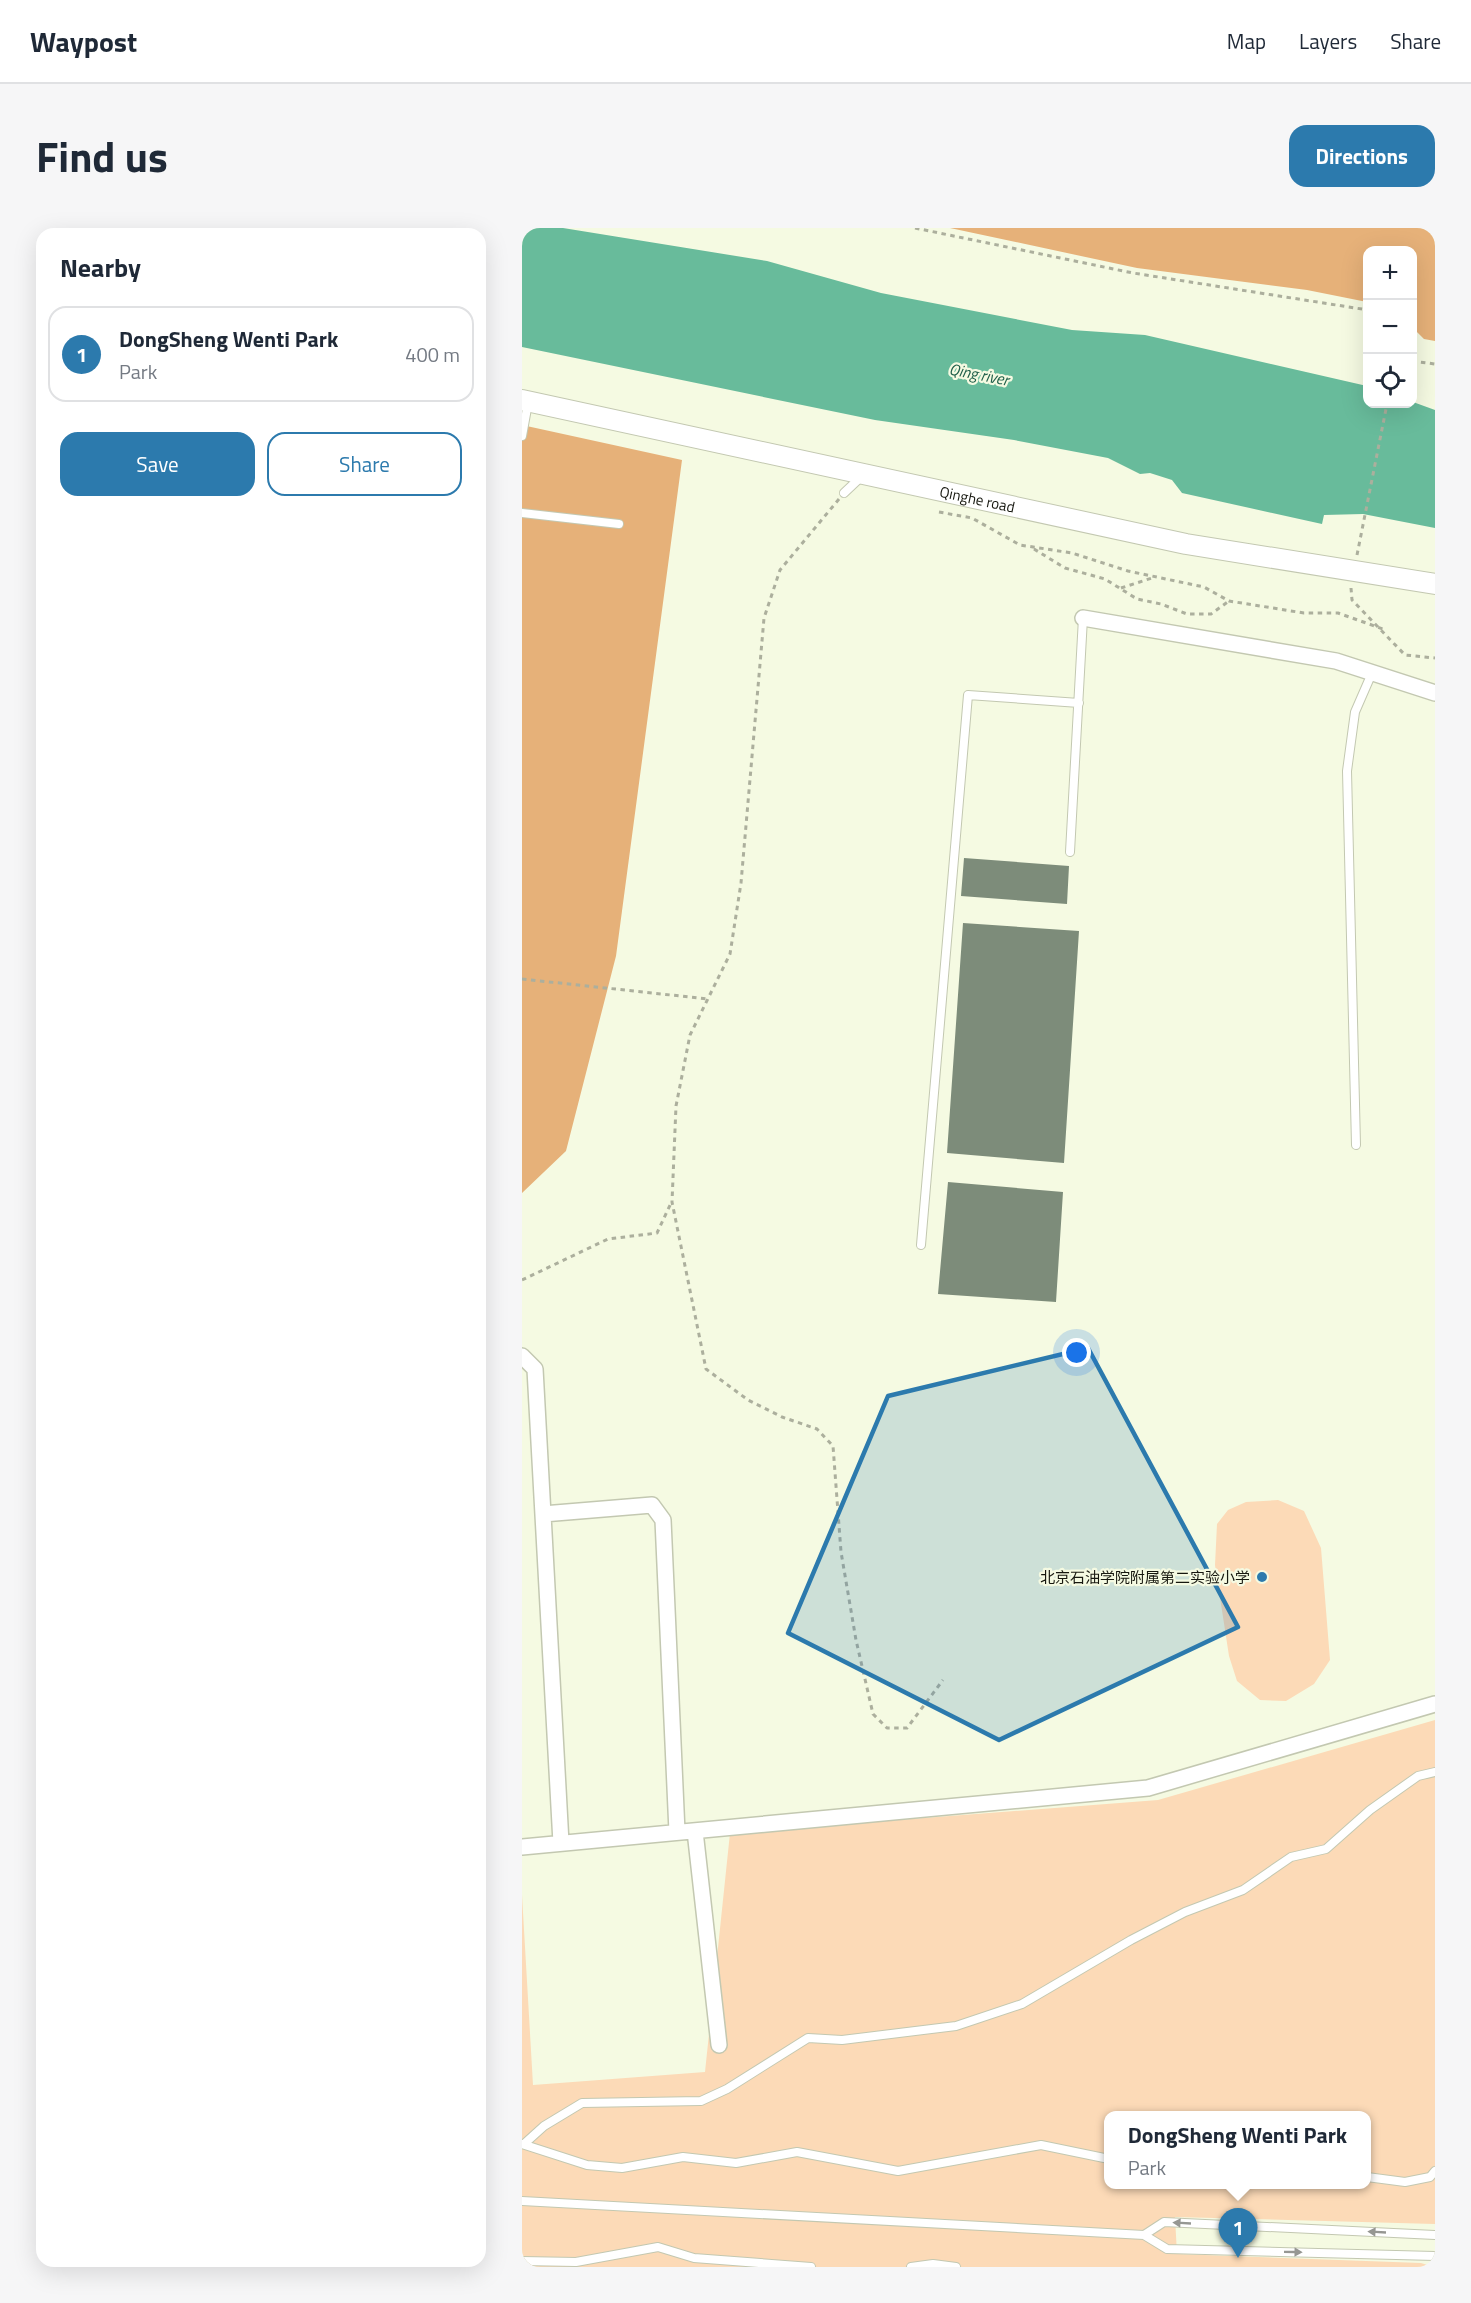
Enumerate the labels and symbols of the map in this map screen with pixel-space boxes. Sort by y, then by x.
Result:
water label: Qing river [947,356,1013,392]
street label: Qinghe road [938,479,1017,518]
your location [1062,1338,1091,1367]
place label: 北京石油学院附属第二实验小学 [1040,1566,1250,1589]
marker: 北京石油学院附属第二实验小学 [1255,1570,1269,1584]
pin: 1 [1218,2208,1258,2258]
one-way arrow [1172,2219,1191,2228]
one-way arrow [1367,2228,1386,2237]
one-way arrow [1284,2247,1303,2257]

